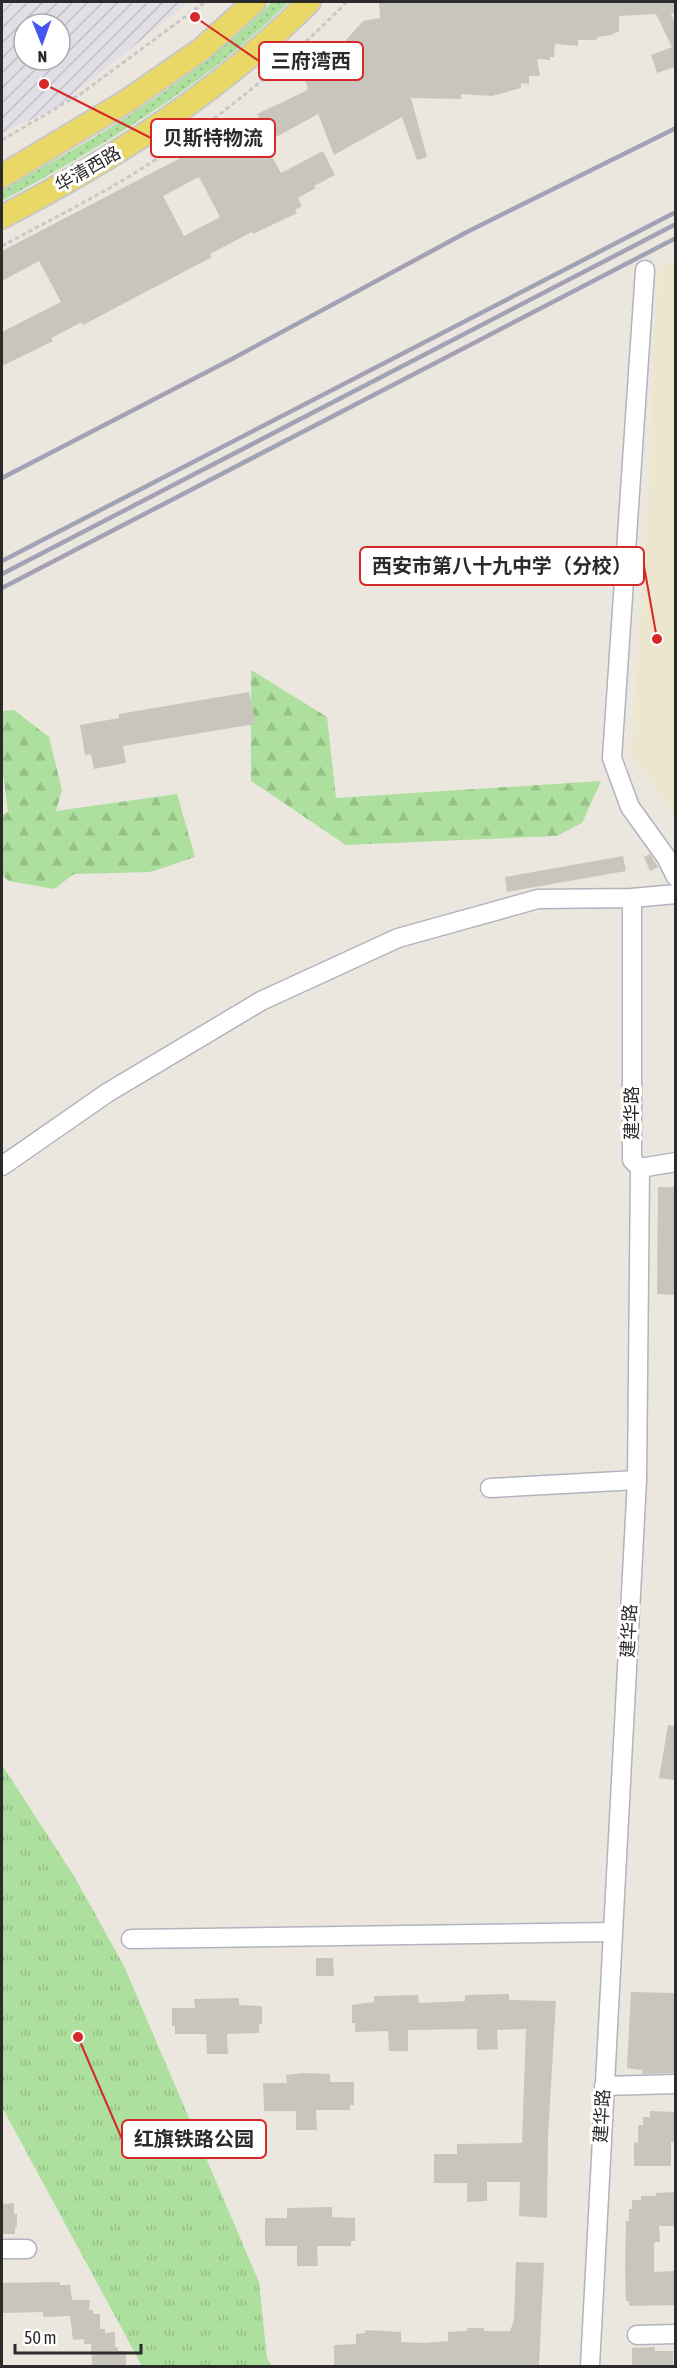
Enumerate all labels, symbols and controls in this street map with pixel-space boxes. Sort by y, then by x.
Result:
north arrow [12,12,72,72]
callout: 三府湾西 [259,42,363,80]
text: N [37,48,47,66]
text: 三府湾西 [271,49,351,72]
callout: 贝斯特物流 [151,119,275,157]
text: 贝斯特物流 [163,126,263,149]
street label: 华清西路 [51,141,124,196]
callout: 西安市第八十九中学（分校） [360,547,644,585]
text: 西安市第八十九中学（分校） [372,554,632,577]
street label: 建华路 [621,1086,642,1140]
street label: 建华路 [617,1603,640,1658]
street label: 建华路 [590,2088,613,2143]
callout: 红旗铁路公园 [122,2120,266,2158]
text: 红旗铁路公园 [134,2127,254,2150]
scale bar [15,2317,141,2355]
text: 50 m [24,2327,56,2348]

